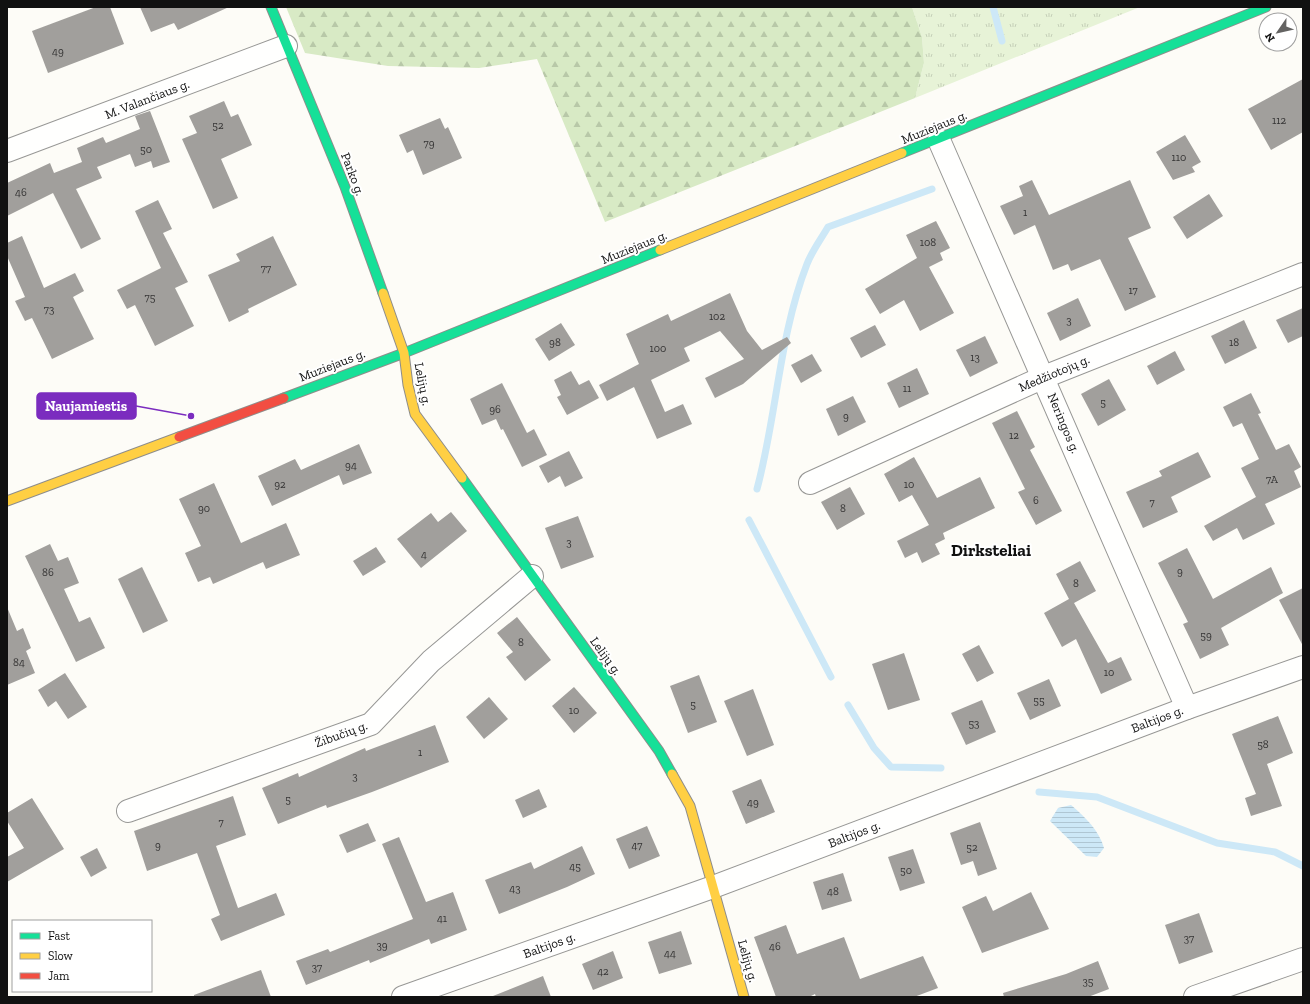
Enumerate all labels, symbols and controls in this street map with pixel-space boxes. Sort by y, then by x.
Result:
north arrow [1258,12,1298,52]
text: N [1262,30,1278,44]
house number: 49 [52,45,64,58]
street label: M. Valančiaus g. [103,76,191,122]
street label: Muziejaus g. [899,107,969,148]
house number: 112 [1272,114,1286,127]
house number: 52 [212,119,224,132]
house number: 79 [423,137,435,150]
house number: 50 [140,143,152,156]
street label: Parko g. [338,150,368,198]
house number: 110 [1172,151,1186,164]
house number: 46 [15,186,27,199]
house number: 1 [1023,206,1028,219]
street label: Muziejaus g. [599,227,669,268]
house number: 108 [920,236,936,249]
house number: 77 [261,262,271,275]
house number: 17 [1128,284,1138,297]
house number: 75 [145,291,156,304]
house number: 73 [44,303,54,316]
house number: 102 [709,310,725,323]
house number: 3 [1066,314,1072,327]
house number: 98 [549,336,561,349]
house number: 18 [1229,336,1239,349]
house number: 100 [650,342,666,355]
street label: Muziejaus g. [297,346,367,385]
house number: 13 [970,351,980,364]
street label: Medžiotojų g. [1016,351,1092,396]
street label: Lelijų g. [411,361,435,407]
house number: 11 [903,382,912,395]
street label: Neringos g. [1045,391,1083,455]
callout: Naujamiestis [37,393,136,419]
house number: 5 [1100,396,1106,409]
text: Naujamiestis [45,398,128,415]
house number: 96 [489,403,501,416]
house number: 9 [843,410,849,423]
house number: 12 [1009,429,1019,442]
house number: 94 [345,459,357,472]
house number: 7A [1266,473,1279,486]
house number: 92 [274,478,286,491]
house number: 10 [904,478,914,491]
house number: 6 [1033,494,1039,507]
house number: 7 [1149,496,1155,509]
house number: 90 [198,502,210,515]
house number: 8 [840,502,846,515]
house number: 3 [566,536,572,549]
district label: Dirksteliai [951,540,1031,560]
house number: 4 [421,548,427,561]
house number: 9 [1177,565,1183,578]
house number: 86 [42,566,54,579]
house number: 8 [1073,577,1079,590]
house number: 59 [1200,629,1212,642]
street label: Lelijų g. [586,634,625,679]
house number: 8 [518,636,524,649]
house number: 84 [13,656,25,669]
house number: 10 [1104,666,1114,679]
house number: 55 [1033,694,1045,707]
house number: 5 [690,698,696,711]
street label: Baltijos g. [1129,702,1185,737]
house number: 10 [569,704,579,717]
house number: 53 [968,717,980,730]
street label: Žibučių g. [313,718,369,750]
house number: 58 [1257,738,1269,751]
house number: 1 [418,746,423,759]
house number: 3 [352,770,358,783]
house number: 5 [285,793,291,806]
house number: 49 [747,796,759,809]
house number: 7 [218,816,224,829]
street label: Baltijos g. [826,817,882,852]
house number: 9 [155,839,161,852]
house number: 47 [632,839,642,852]
house number: 52 [966,841,978,854]
house number: 45 [569,860,581,873]
house number: 50 [900,864,912,877]
house number: 43 [509,882,521,895]
house number: 48 [827,885,839,898]
house number: 41 [437,912,448,925]
legend [12,920,152,992]
text: Fast [48,929,71,943]
street label: Baltijos g. [521,929,577,962]
house number: 37 [1184,932,1194,945]
street label: Lelijų g. [734,938,761,984]
house number: 39 [376,939,388,952]
house number: 46 [769,940,781,953]
house number: 44 [664,947,676,960]
text: Slow [48,949,74,963]
house number: 37 [312,961,322,974]
house number: 42 [597,965,609,978]
text: Jam [48,969,70,983]
house number: 35 [1082,975,1094,988]

